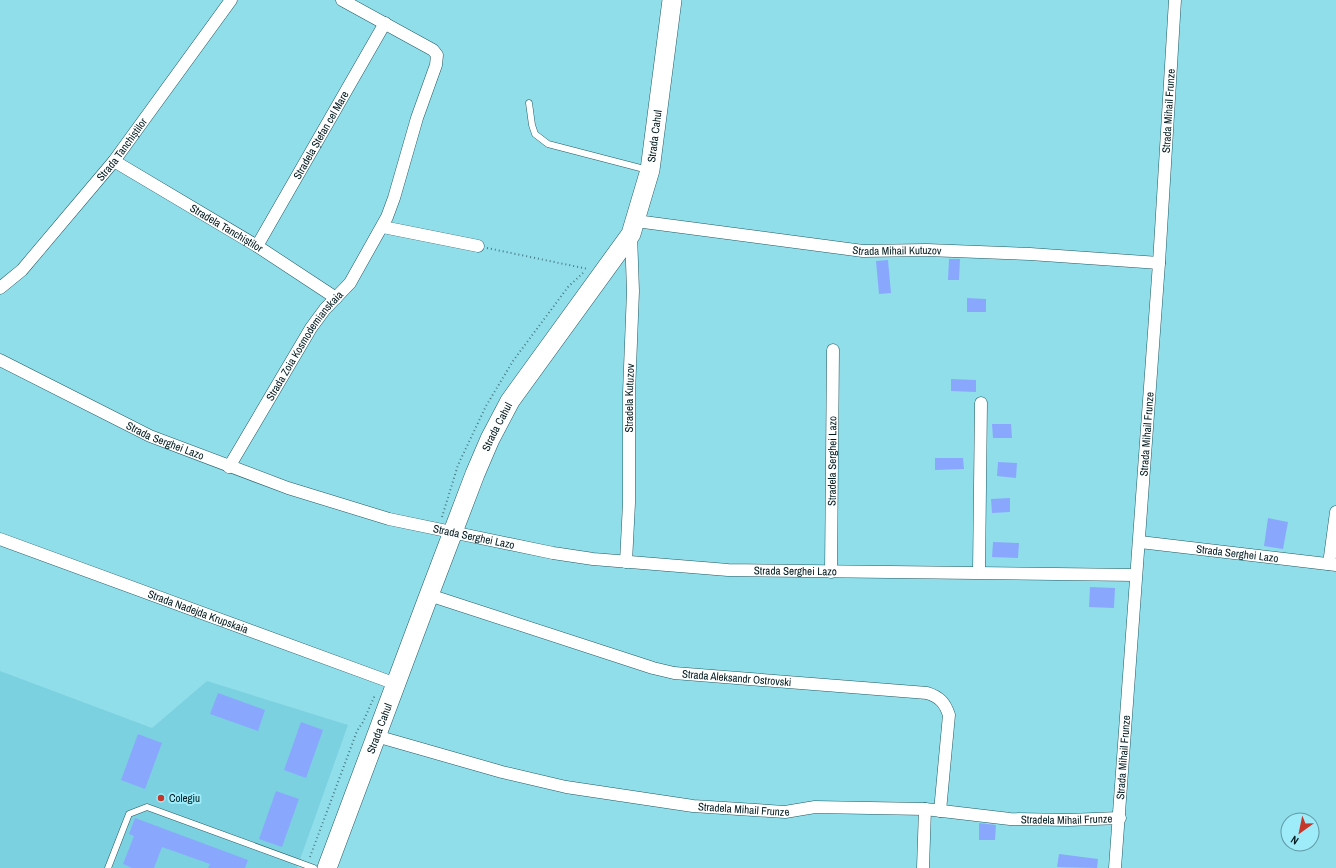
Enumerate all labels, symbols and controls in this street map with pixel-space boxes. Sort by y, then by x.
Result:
street label: Strada Mihail Frunze [1159,68,1178,153]
street label: Stradela Ștefan cel Mare [290,88,352,182]
street label: Strada Cahul [644,109,665,163]
street label: Strada Tanchiștilor [93,115,150,184]
street label: Stradela Tanchiștilor [188,201,266,255]
street label: Strada Mihail Kutuzov [852,243,942,258]
street label: Strada Zoia Kosmodemianskaia [263,288,346,403]
street label: Stradela Kutuzov [622,363,637,433]
street label: Strada Mihail Frunze [1137,392,1157,477]
street label: Strada Cahul [479,400,515,453]
street label: Stradela Serghei Lazo [825,416,839,506]
street label: Strada Serghei Lazo [124,418,206,463]
street label: Strada Serghei Lazo [432,521,516,552]
street label: Strada Serghei Lazo [1195,542,1279,565]
street label: Strada Serghei Lazo [754,563,837,578]
street label: Strada Nadejda Krupskaia [146,587,250,636]
street label: Strada Aleksandr Ostrovski [681,667,792,689]
street label: Strada Cahul [363,701,395,756]
street label: Strada Mihail Frunze [1113,715,1133,800]
place label: Colegiu [169,791,200,805]
marker: Colegiu [156,793,166,803]
street label: Stradela Mihail Frunze [698,799,790,819]
street label: Stradela Mihail Frunze [1021,811,1113,827]
north arrow [1280,812,1320,852]
text: N [1288,833,1301,848]

